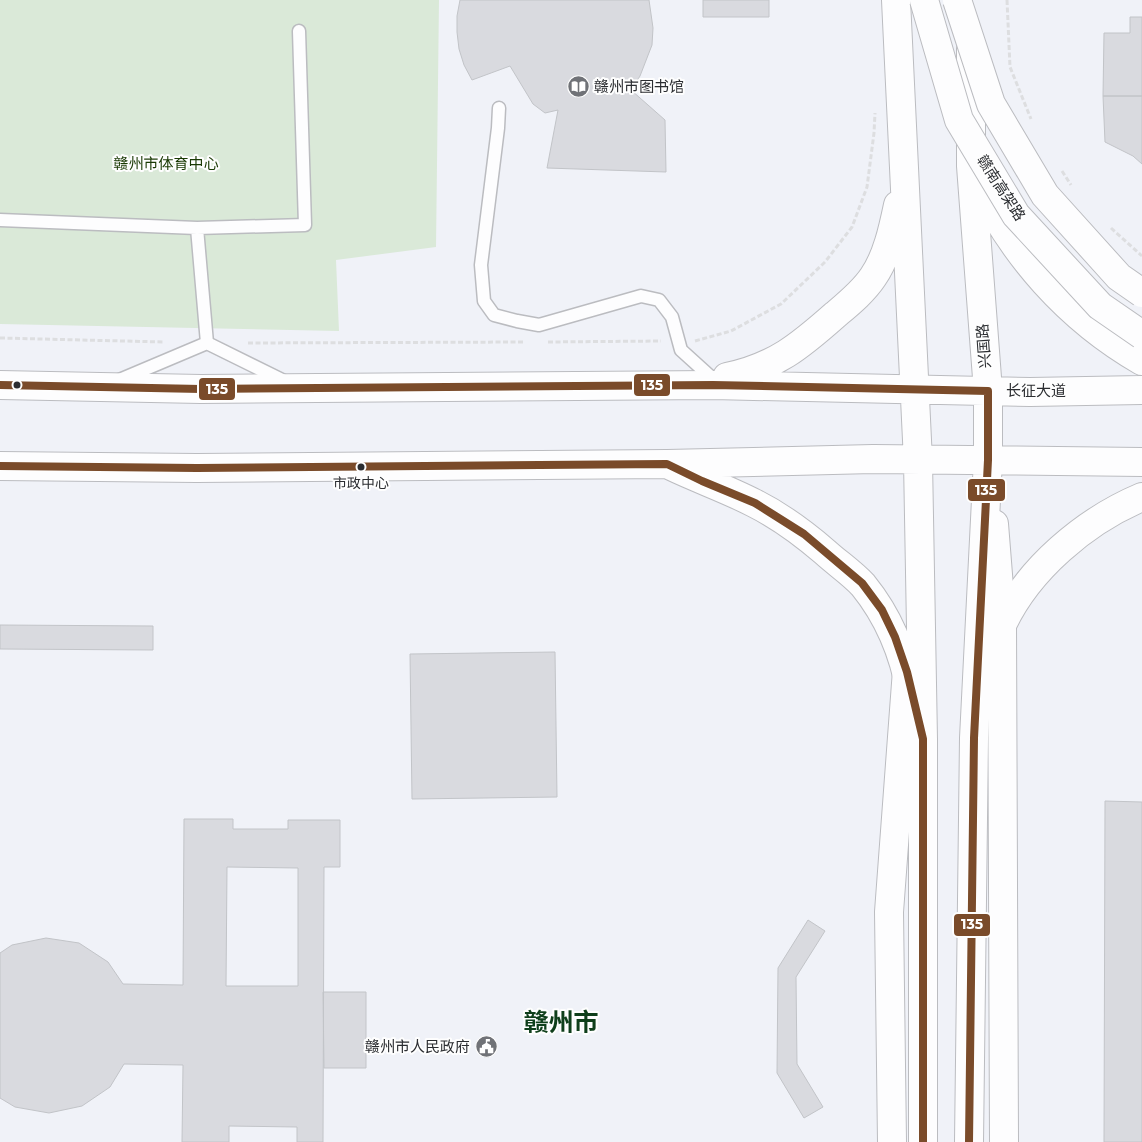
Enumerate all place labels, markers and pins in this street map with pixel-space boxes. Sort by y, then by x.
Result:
library icon: 赣州市图书馆 [566,75,590,99]
place label: 赣州市图书馆 [594,77,684,96]
unlabelled marker [12,380,22,390]
marker: 市政中心 [356,462,366,472]
place label: 市政中心 [333,474,389,492]
public building icon: 赣州市人民政府 [474,1035,498,1059]
place label: 赣州市人民政府 [365,1037,470,1056]

